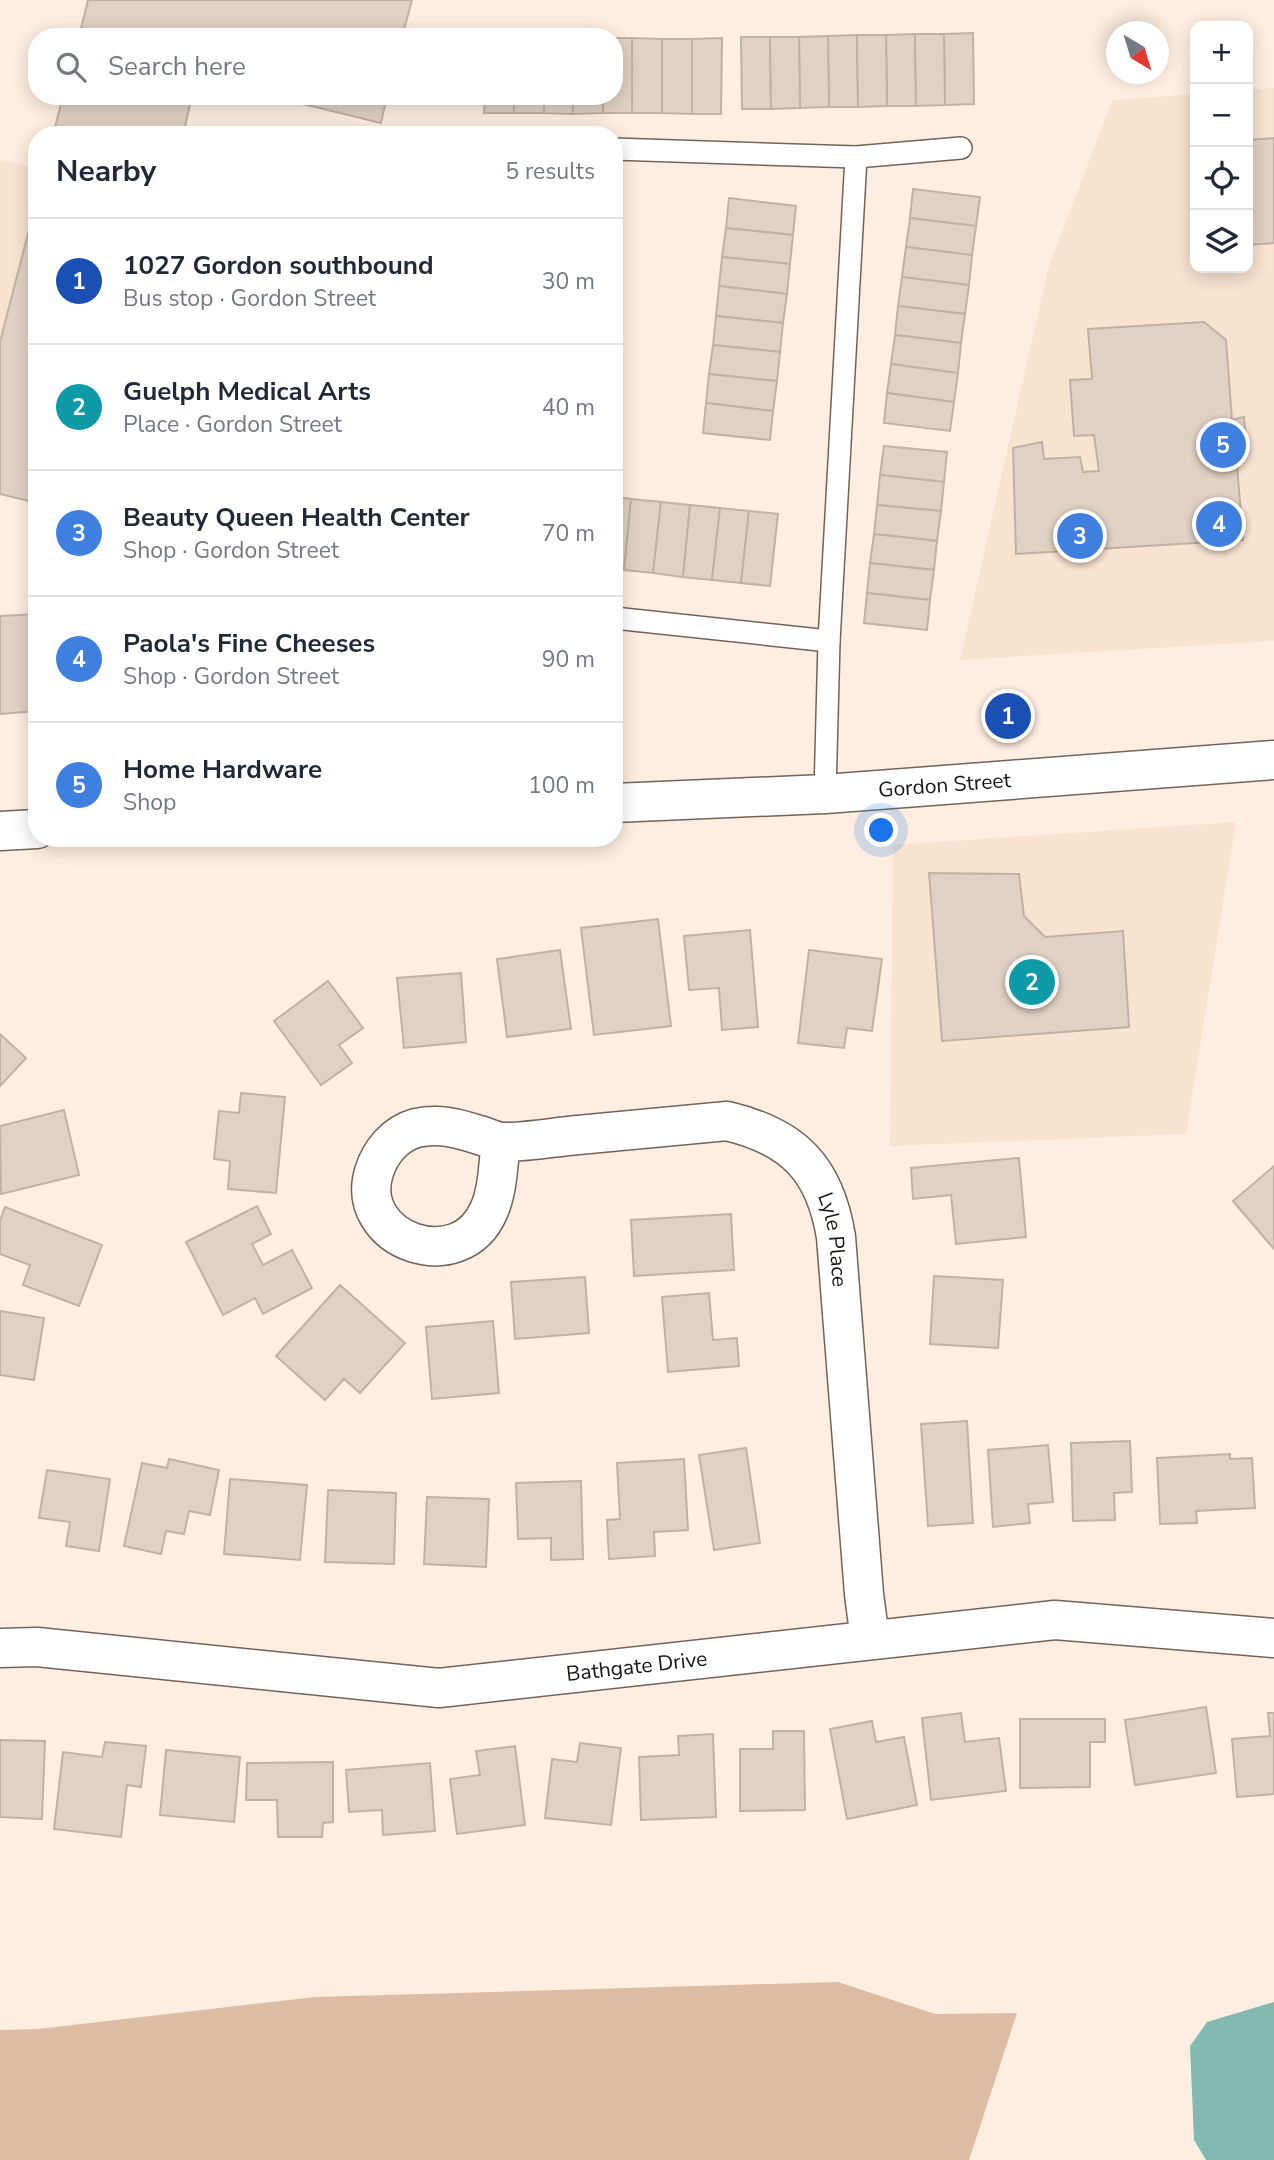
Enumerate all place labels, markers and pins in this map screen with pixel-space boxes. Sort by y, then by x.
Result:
pin: 5 [1200,419,1246,471]
pin: 4 [1196,498,1242,550]
pin: 3 [1057,510,1103,562]
pin: 1 [985,690,1031,742]
pin: 2 [1009,956,1055,1008]

